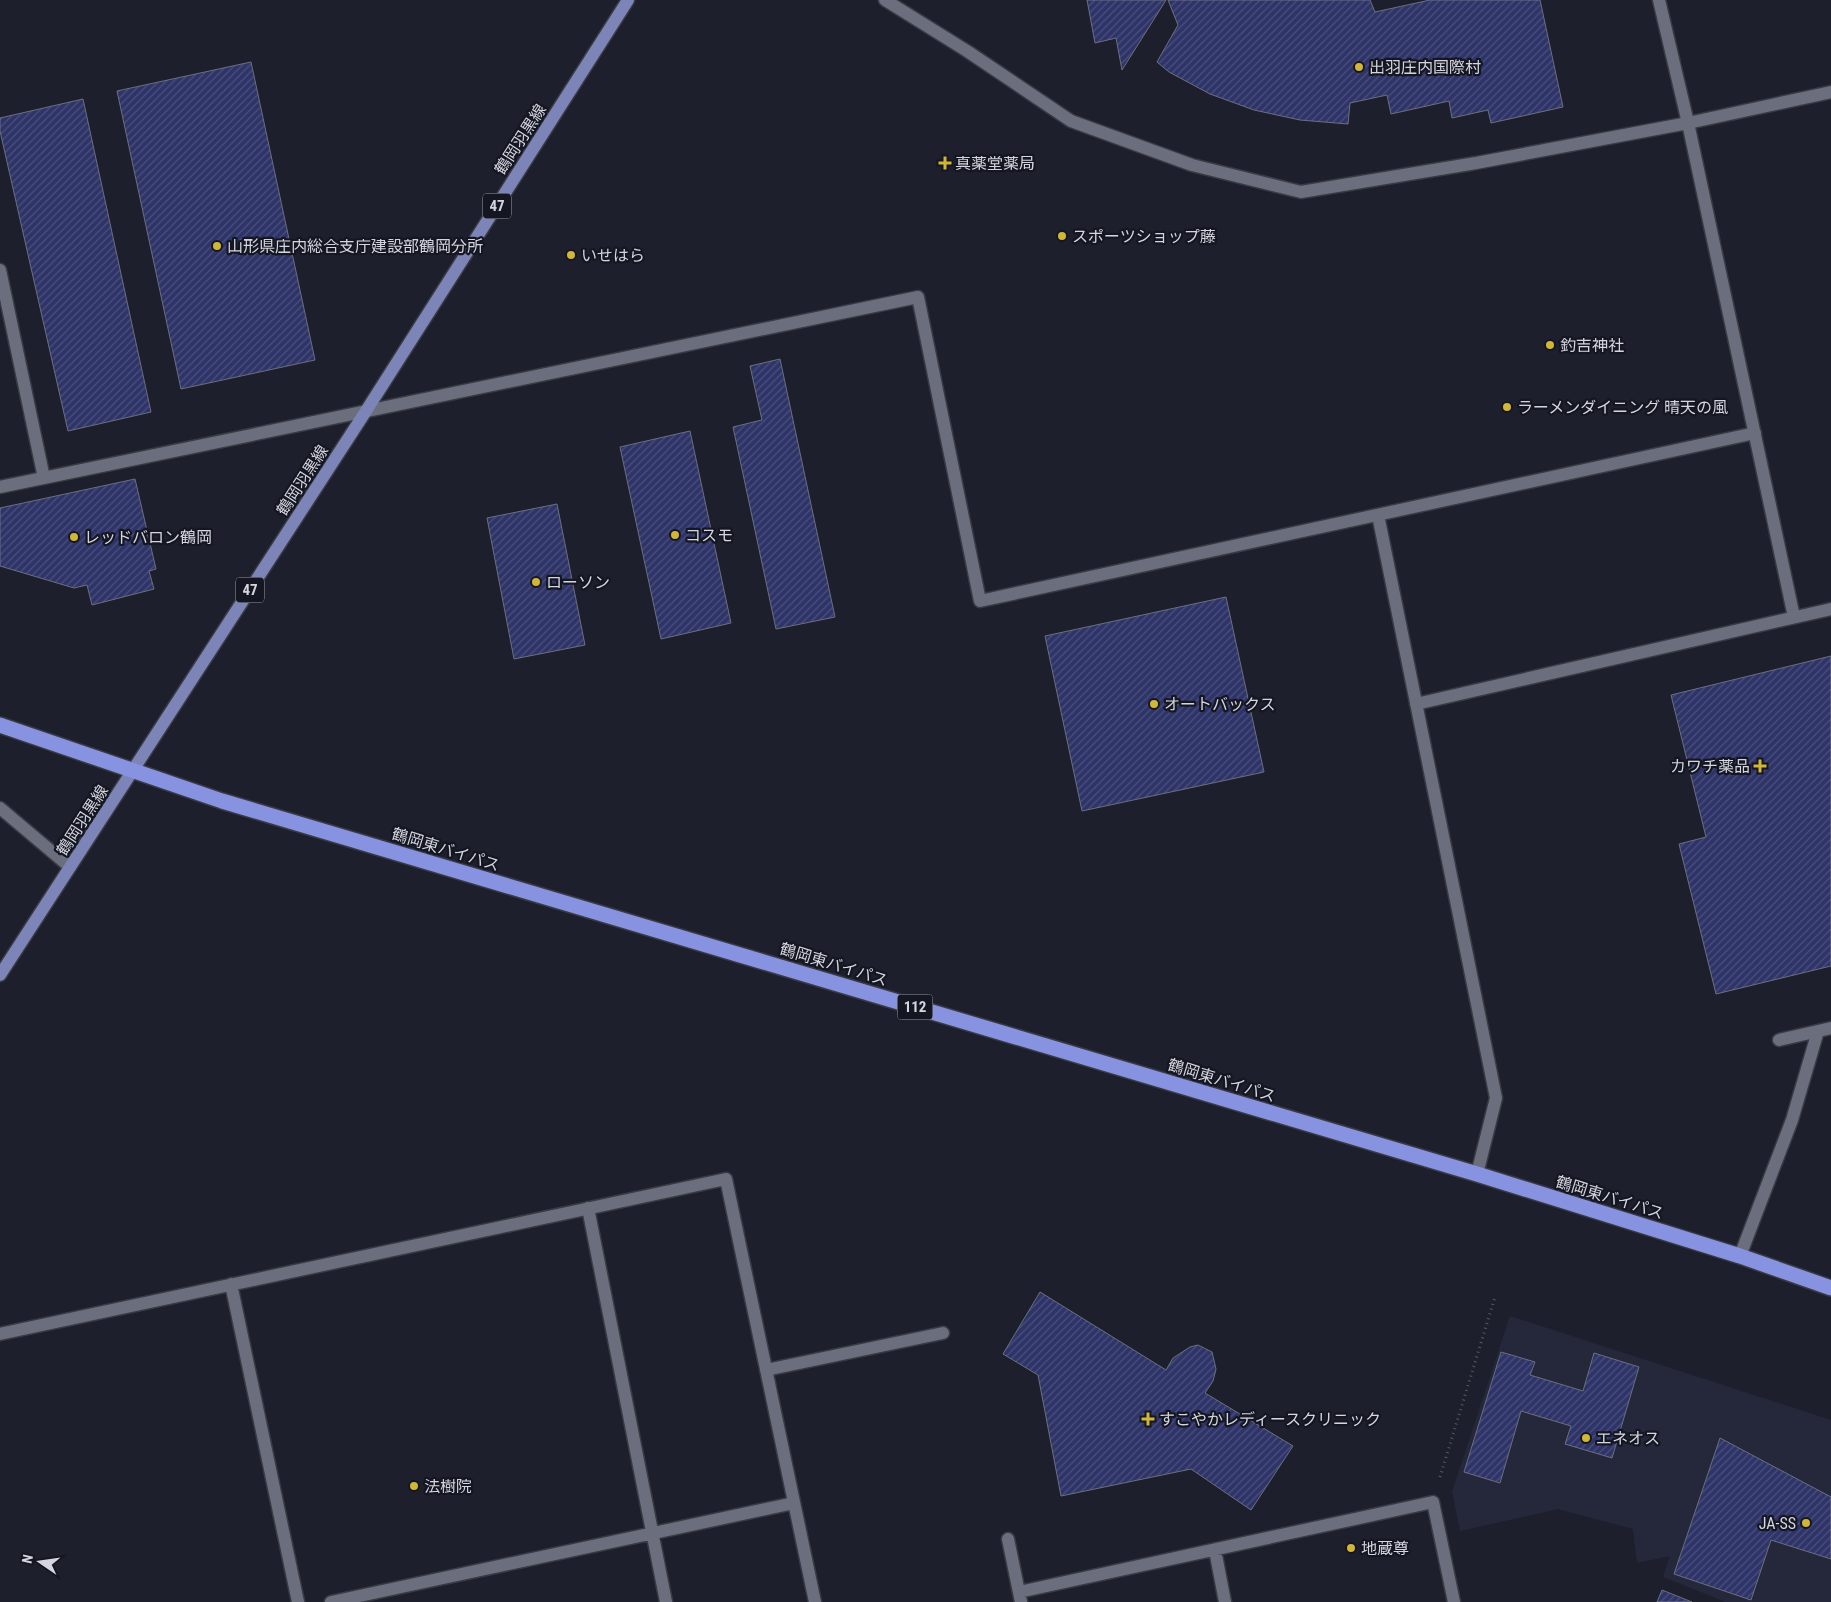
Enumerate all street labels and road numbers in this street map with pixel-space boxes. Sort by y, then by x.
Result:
street label: 鶴岡羽黒線 [491,101,550,178]
road number: 47 [483,194,511,218]
street label: 鶴岡羽黒線 [273,442,332,519]
road number: 47 [236,578,264,602]
street label: 鶴岡羽黒線 [53,782,112,859]
street label: 鶴岡東バイパス [390,824,502,875]
street label: 鶴岡東バイパス [778,939,890,990]
road number: 112 [898,994,932,1020]
street label: 鶴岡東バイパス [1166,1055,1278,1106]
street label: 鶴岡東バイパス [1554,1172,1666,1223]

